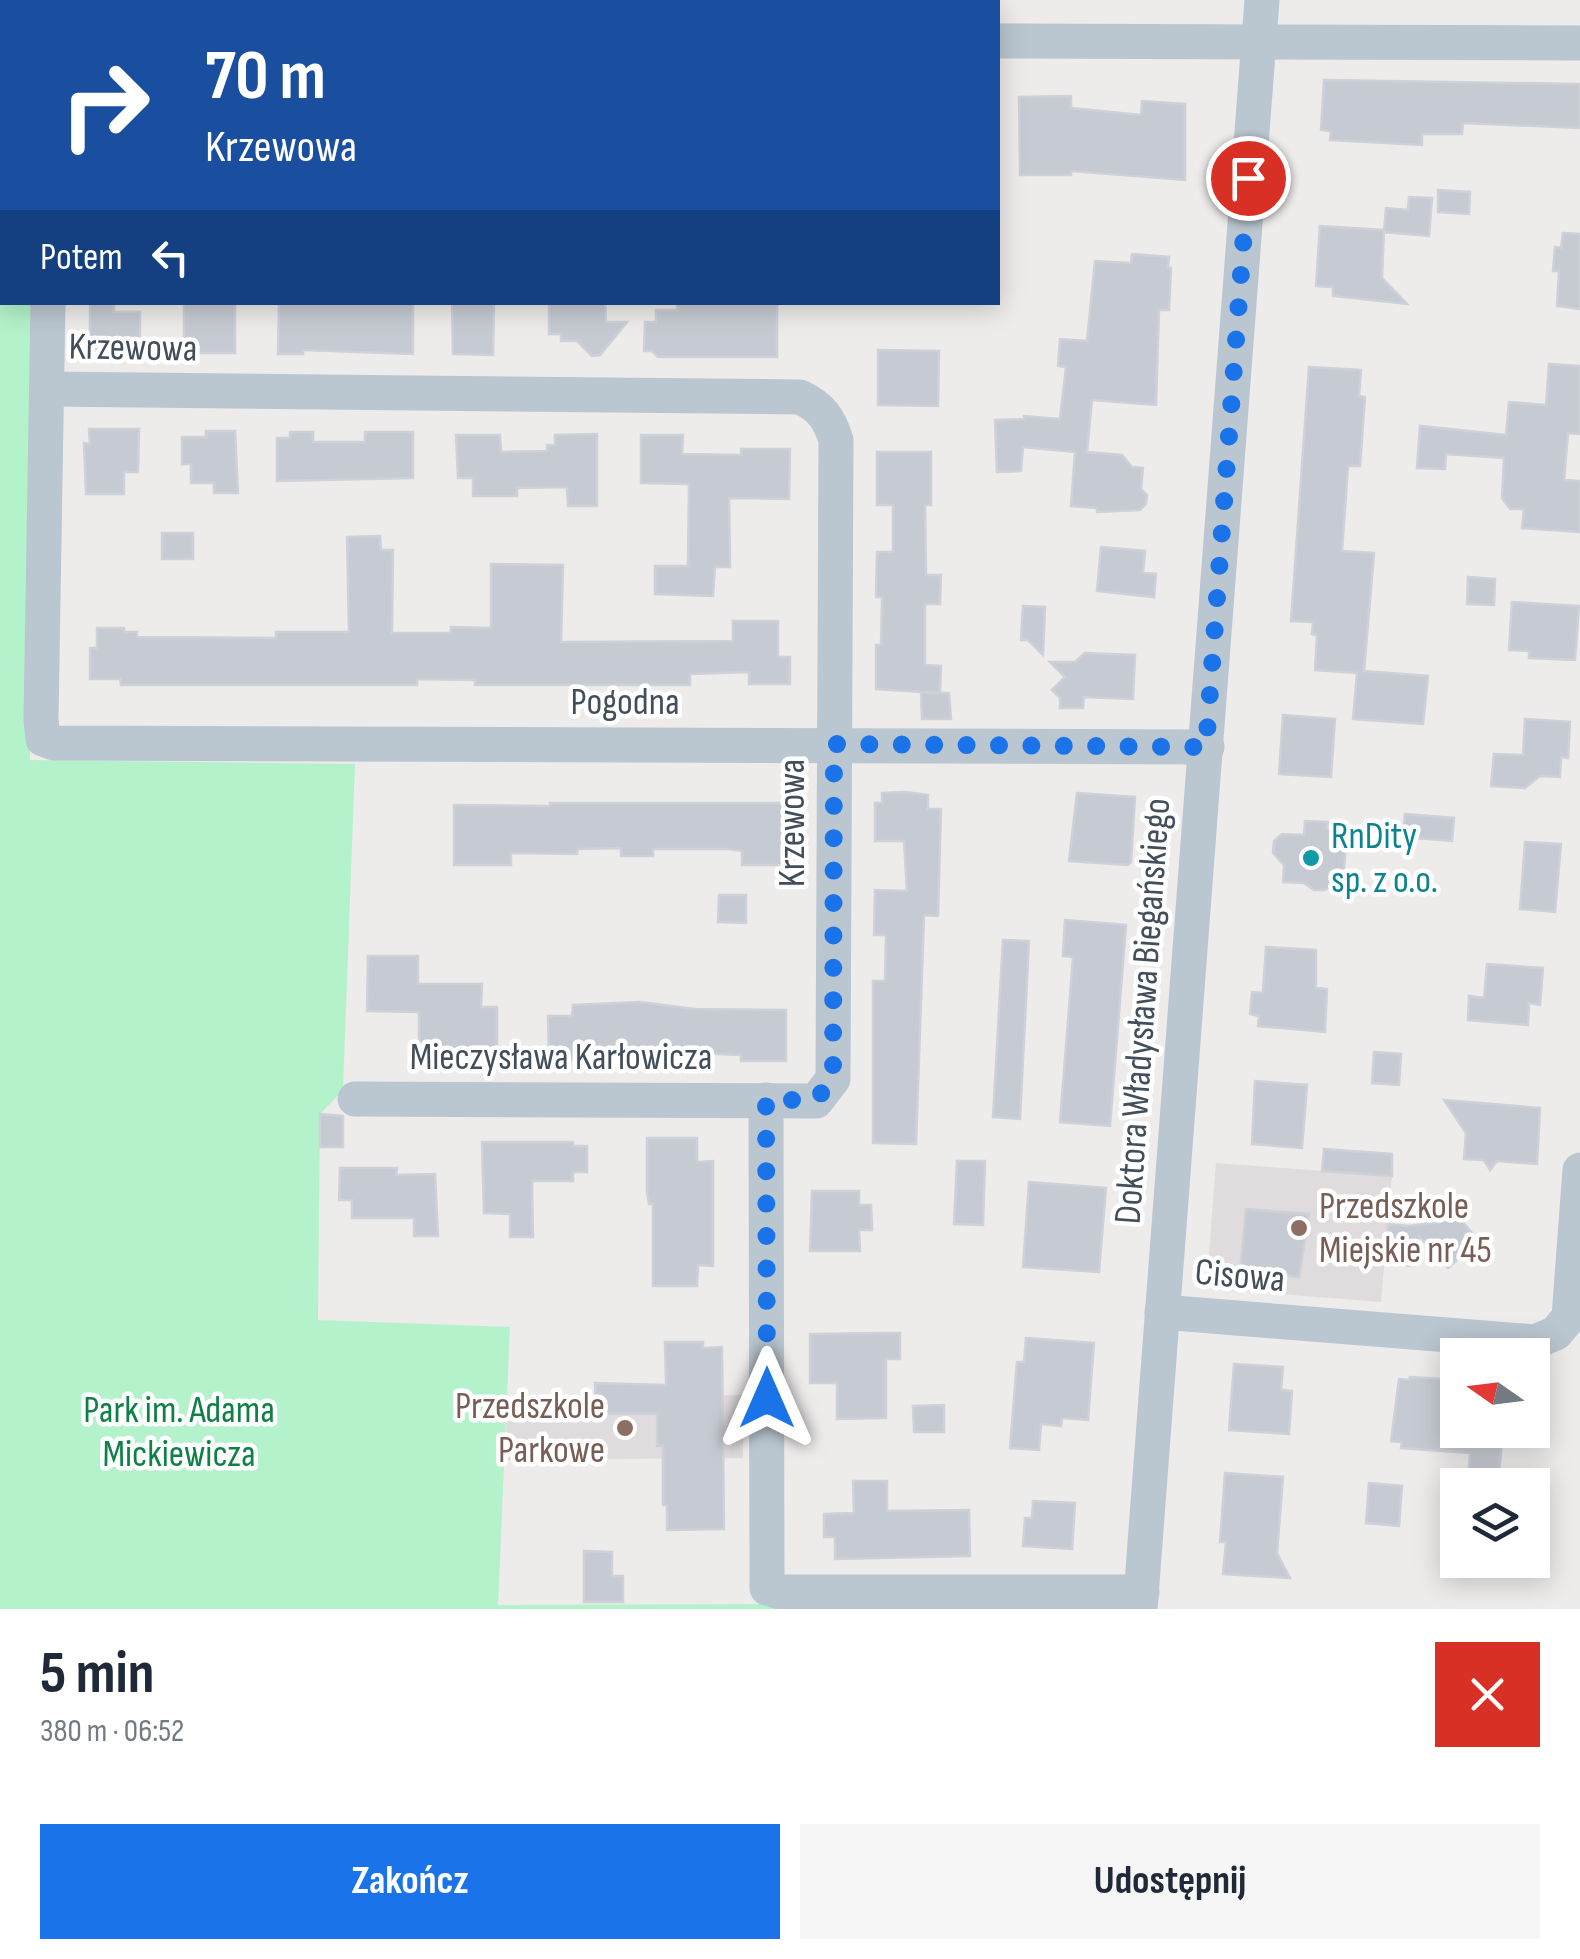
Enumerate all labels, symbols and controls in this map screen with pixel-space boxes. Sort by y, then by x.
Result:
text: 70 m [205,35,326,119]
icon: right [40,40,170,170]
text: Krzewowa [205,120,357,175]
pin [1206,136,1291,221]
icon: arrive [1221,151,1276,206]
icon: left [143,230,198,285]
text: Potem [40,235,123,280]
street label: Krzewowa [68,324,198,372]
street label: Pogodna [570,680,680,725]
street label: Krzewowa [770,759,815,887]
street label: Doktora Władysława Biegańskiego [1106,797,1180,1225]
place label: RnDity sp. z o.o. [1331,814,1438,903]
marker: RnDity sp. z o.o. [1300,847,1322,869]
street label: Mieczysława Karłowicza [410,1035,712,1080]
place label: Przedszkole Miejskie nr 45 [1319,1184,1492,1273]
marker: Przedszkole Miejskie nr 45 [1288,1217,1310,1239]
street label: Cisowa [1193,1250,1287,1302]
north arrow [1440,1338,1550,1448]
map controls [1440,1338,1550,1578]
position arrow [715,1346,819,1450]
place label: Przedszkole Parkowe [455,1384,605,1473]
park label: Park im. Adama Mickiewicza [83,1388,275,1477]
marker: Przedszkole Parkowe [614,1417,636,1439]
button: layers [1440,1468,1550,1578]
text: 5 min [40,1638,154,1710]
button: close [1435,1642,1540,1747]
text: 380 m · 06:52 [40,1712,184,1751]
button: Zakończ [40,1824,780,1939]
button: Udostępnij [800,1824,1540,1939]

